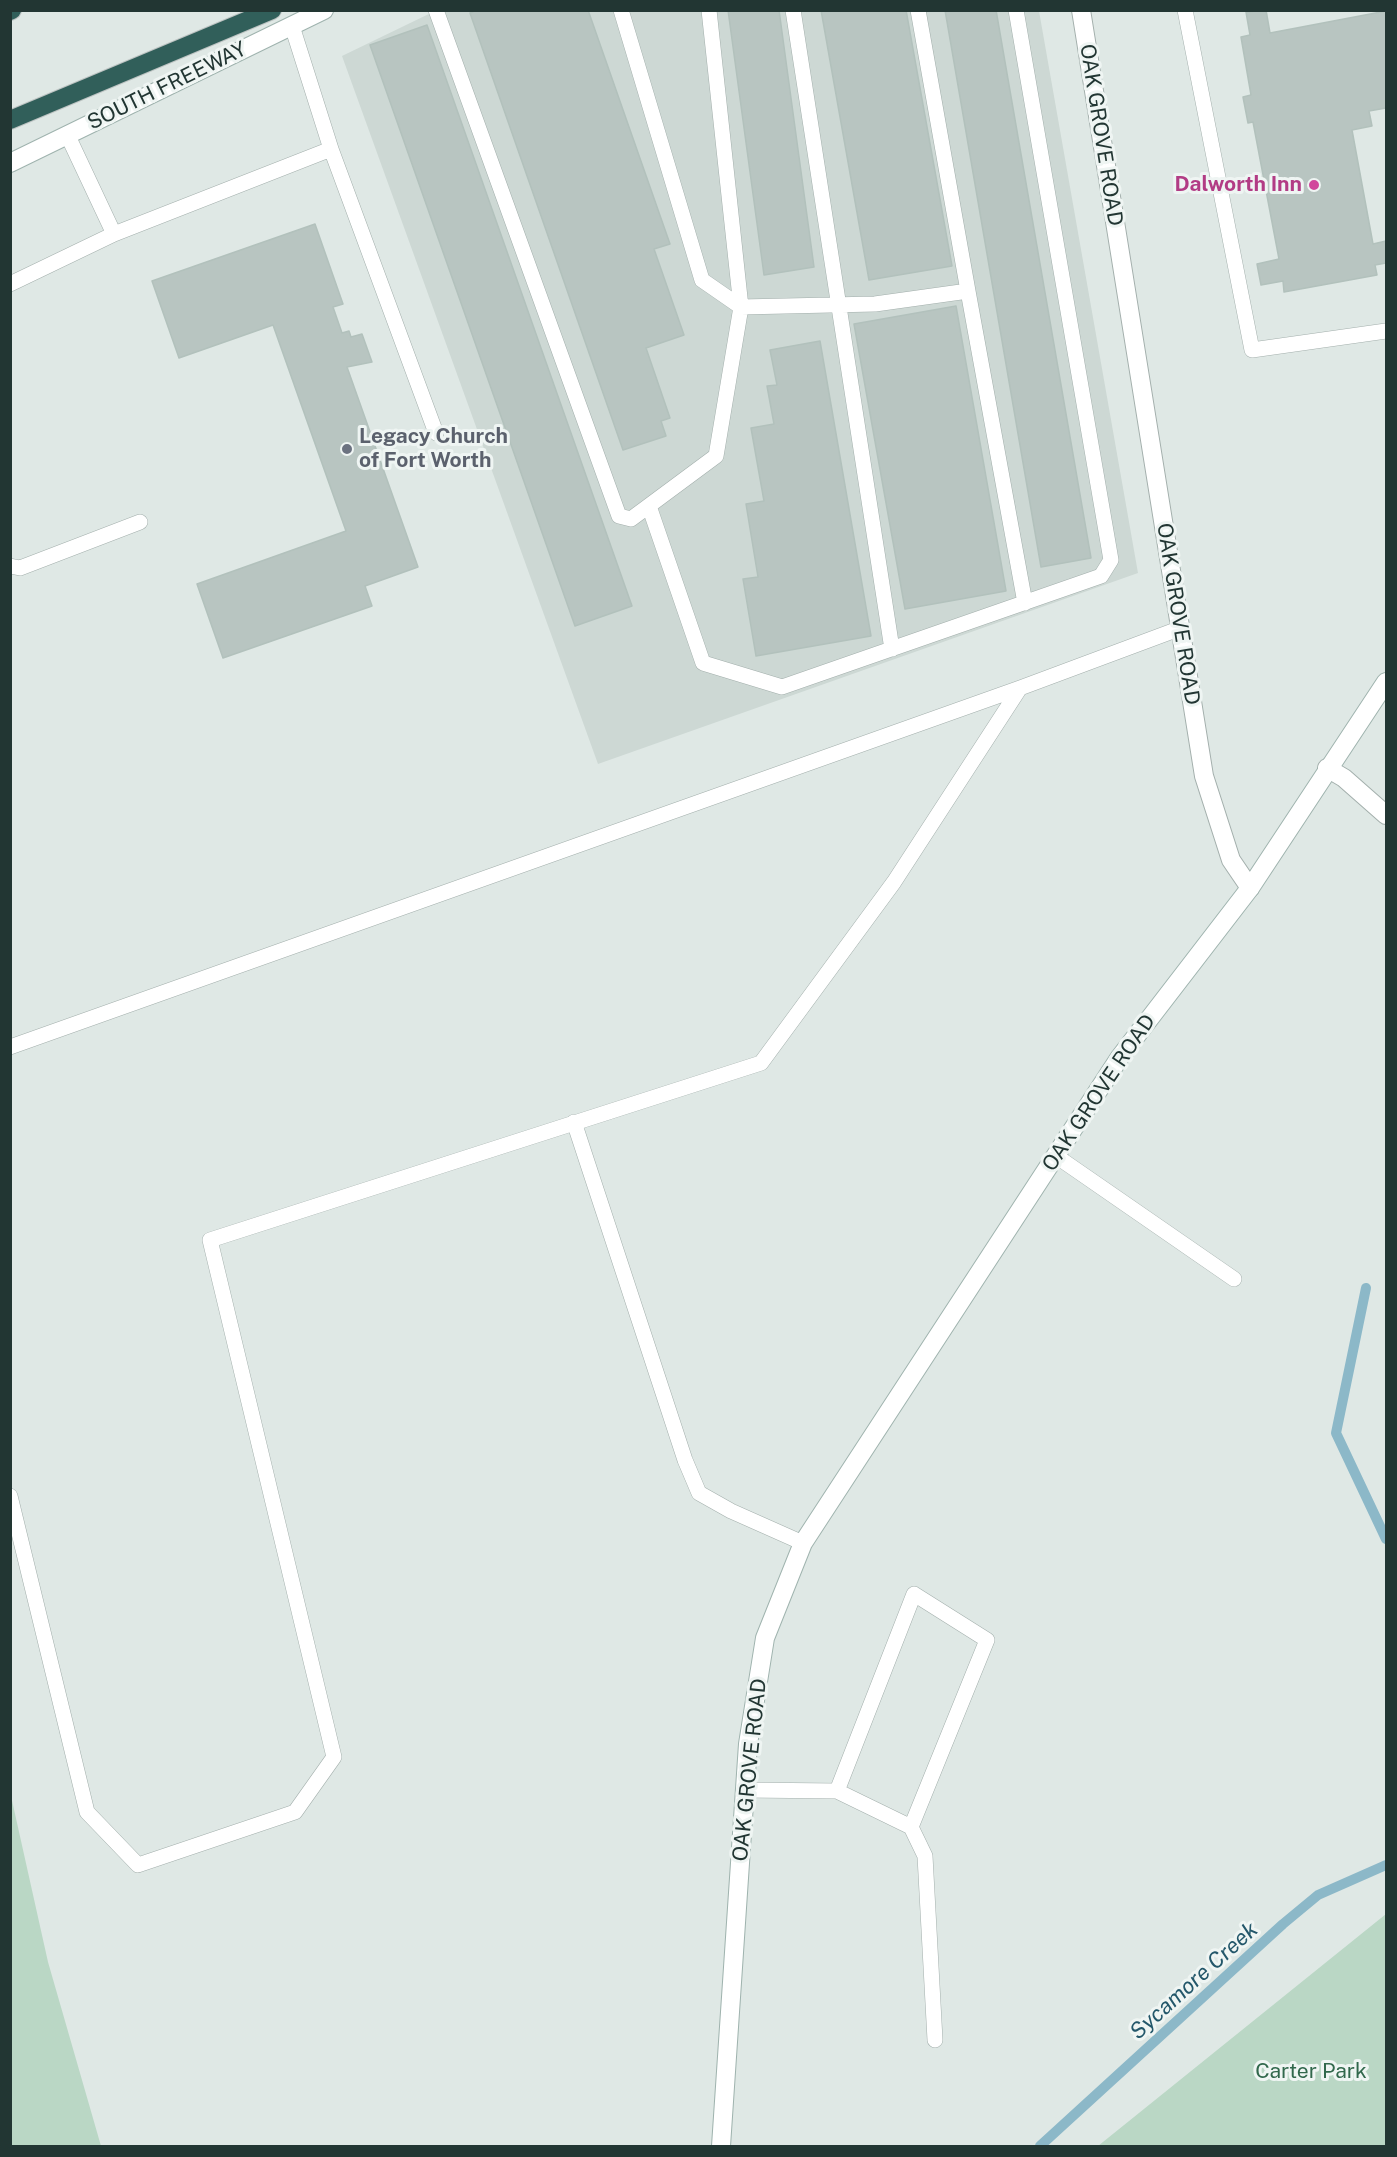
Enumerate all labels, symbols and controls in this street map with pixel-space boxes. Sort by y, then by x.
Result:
street label: SOUTH FREEWAY [83,37,251,135]
street label: OAK GROVE ROAD [1074,42,1128,228]
place label: Dalworth Inn [1174,172,1302,198]
marker: Dalworth Inn [1307,178,1321,192]
place label: Legacy Church of Fort Worth [359,424,508,474]
marker: Legacy Church of Fort Worth [340,442,354,456]
street label: OAK GROVE ROAD [1151,521,1205,707]
street label: OAK GROVE ROAD [1037,1010,1161,1176]
street label: OAK GROVE ROAD [728,1677,772,1863]
water label: Sycamore Creek [1125,1917,1263,2045]
park label: Carter Park [1255,2059,1367,2085]

